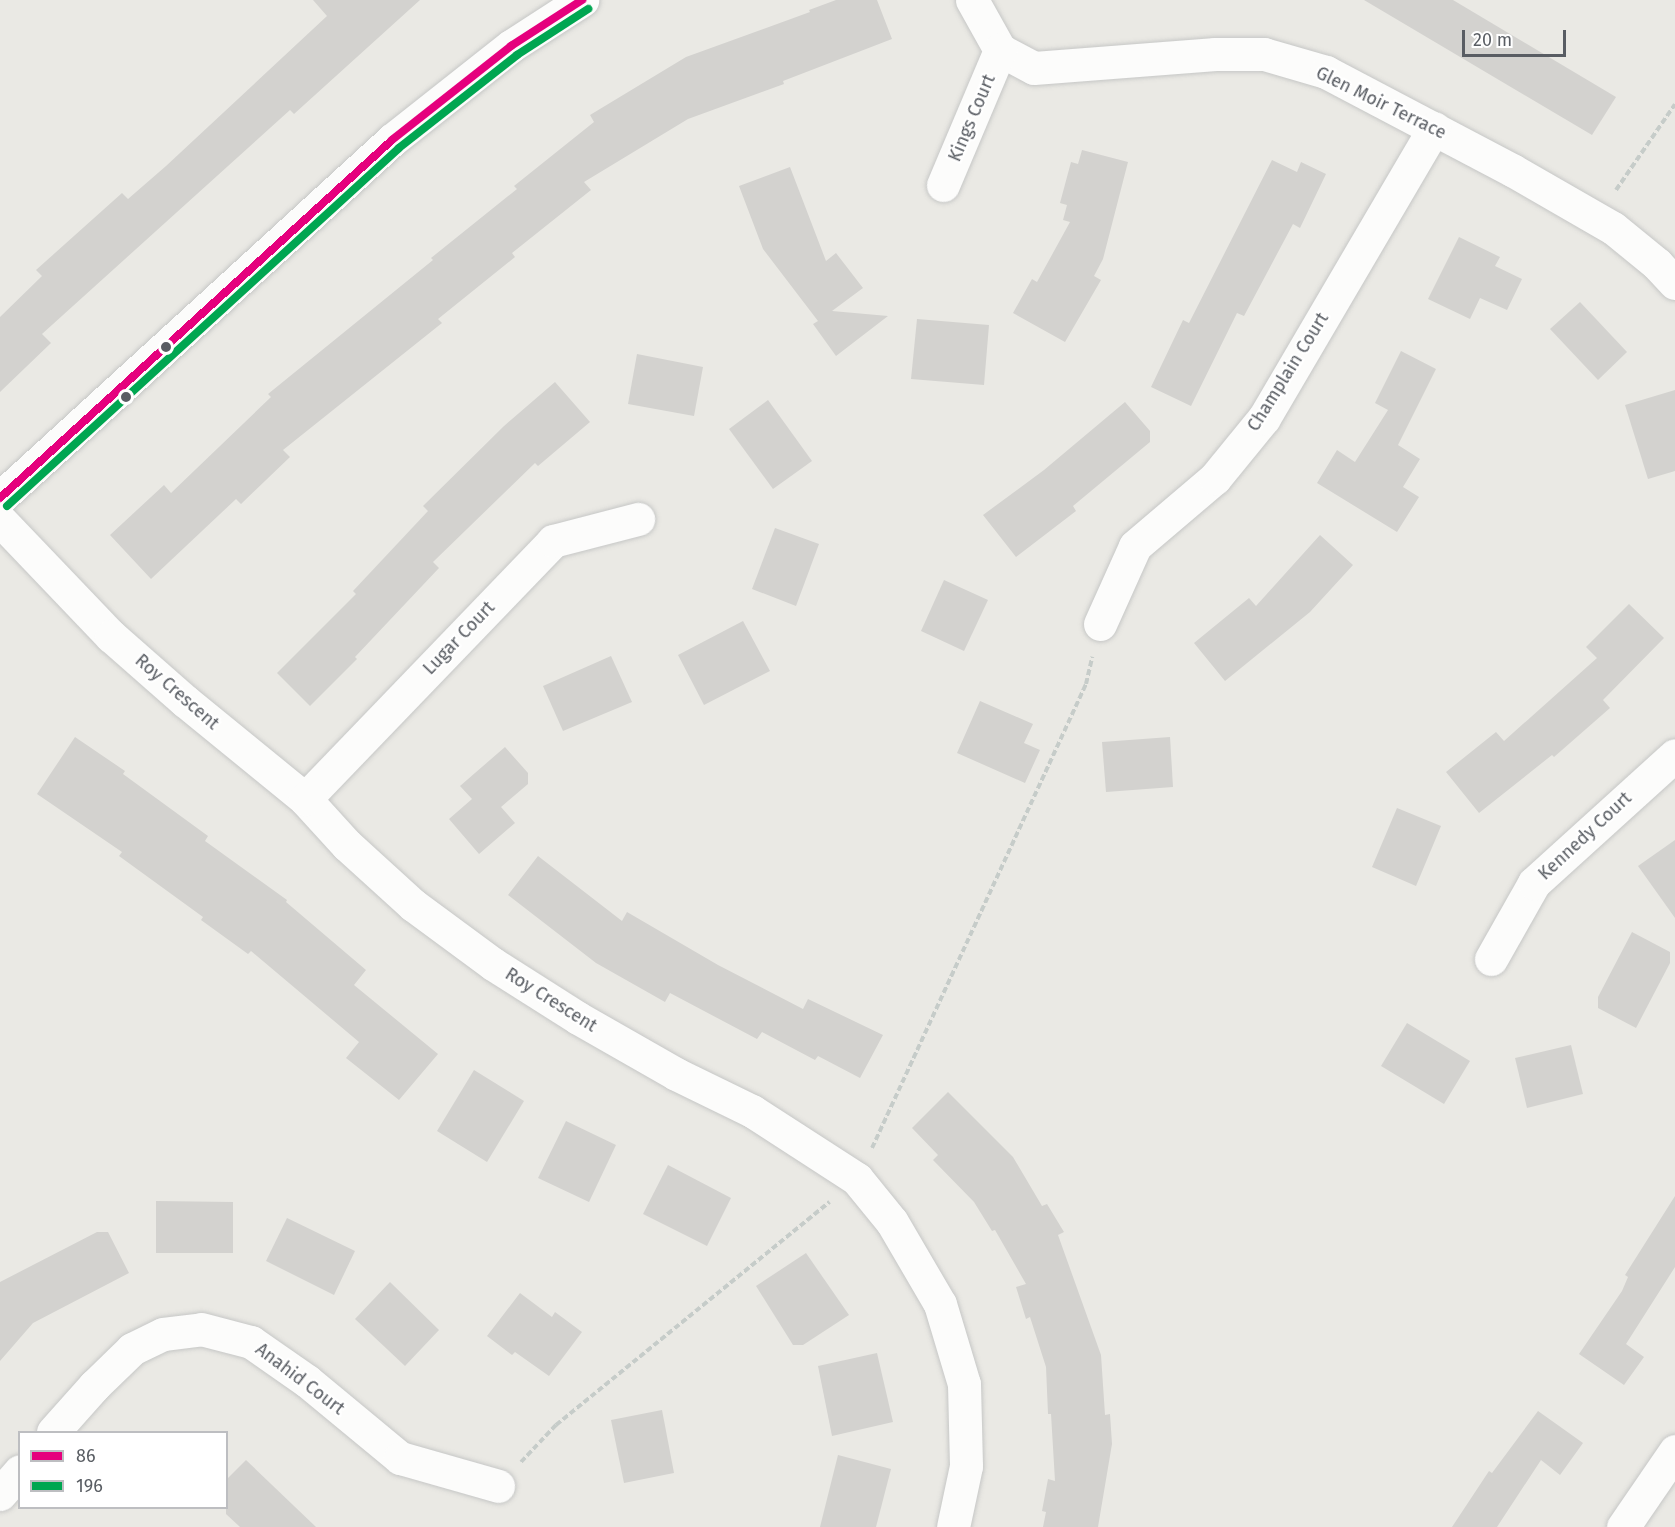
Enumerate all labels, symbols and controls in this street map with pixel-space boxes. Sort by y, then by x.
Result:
scale bar [1465,18,1568,56]
text: 20 m [1473,29,1512,51]
street label: Glen Moir Terrace [1312,62,1450,144]
street label: Kings Court [944,71,1000,165]
street label: Champlain Court [1243,309,1333,435]
unlabelled marker [160,341,172,353]
unlabelled marker [120,391,132,403]
street label: Lugar Court [419,597,499,679]
street label: Roy Crescent [131,650,223,734]
street label: Kennedy Court [1534,787,1636,885]
street label: Roy Crescent [501,963,601,1037]
street label: Anahid Court [251,1338,349,1420]
legend [18,1431,228,1509]
text: 86 [76,1445,96,1467]
text: 196 [76,1475,103,1497]

